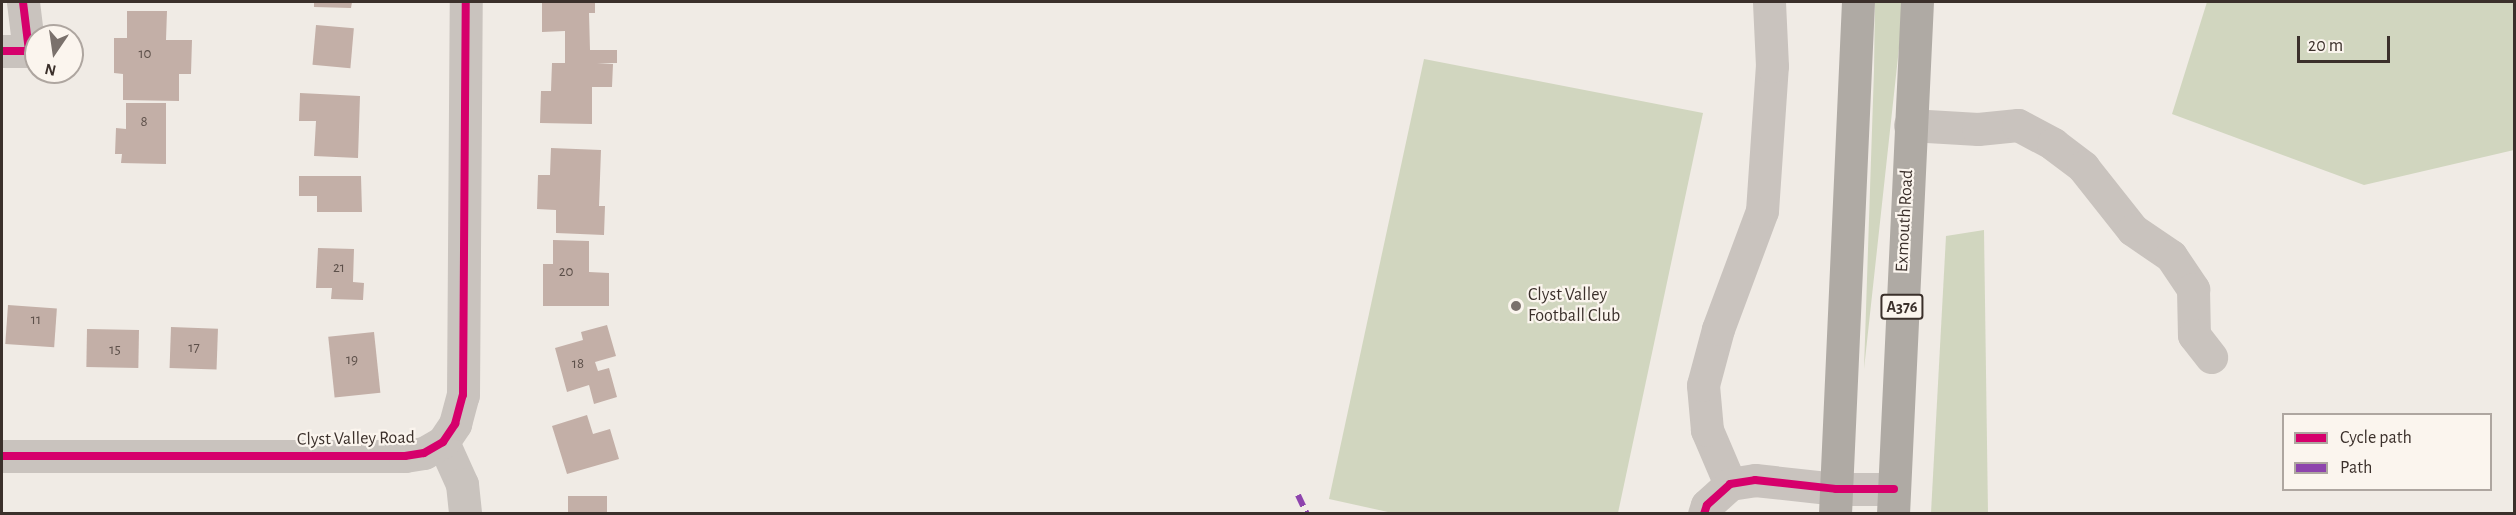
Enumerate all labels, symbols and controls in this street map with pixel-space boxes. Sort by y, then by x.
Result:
north arrow [24,24,84,84]
scale bar [2300,24,2393,62]
text: 20 m [2308,37,2343,55]
house number: 10 [138,45,152,63]
text: N [43,61,58,79]
house number: 8 [140,113,148,131]
street label: Exmouth Road [1892,169,1918,273]
house number: 21 [333,259,345,277]
house number: 20 [559,263,573,281]
place label: Clyst Valley Football Club [1528,285,1620,328]
road number: A376 [1880,294,1924,320]
marker: Clyst Valley Football Club [1509,299,1523,313]
house number: 11 [31,311,41,329]
house number: 17 [188,339,200,357]
house number: 15 [109,341,121,359]
house number: 19 [346,351,358,369]
house number: 18 [572,355,584,373]
legend [2282,413,2492,491]
street label: Clyst Valley Road [297,427,415,451]
text: Cycle path [2340,429,2412,447]
text: Path [2340,459,2372,477]

